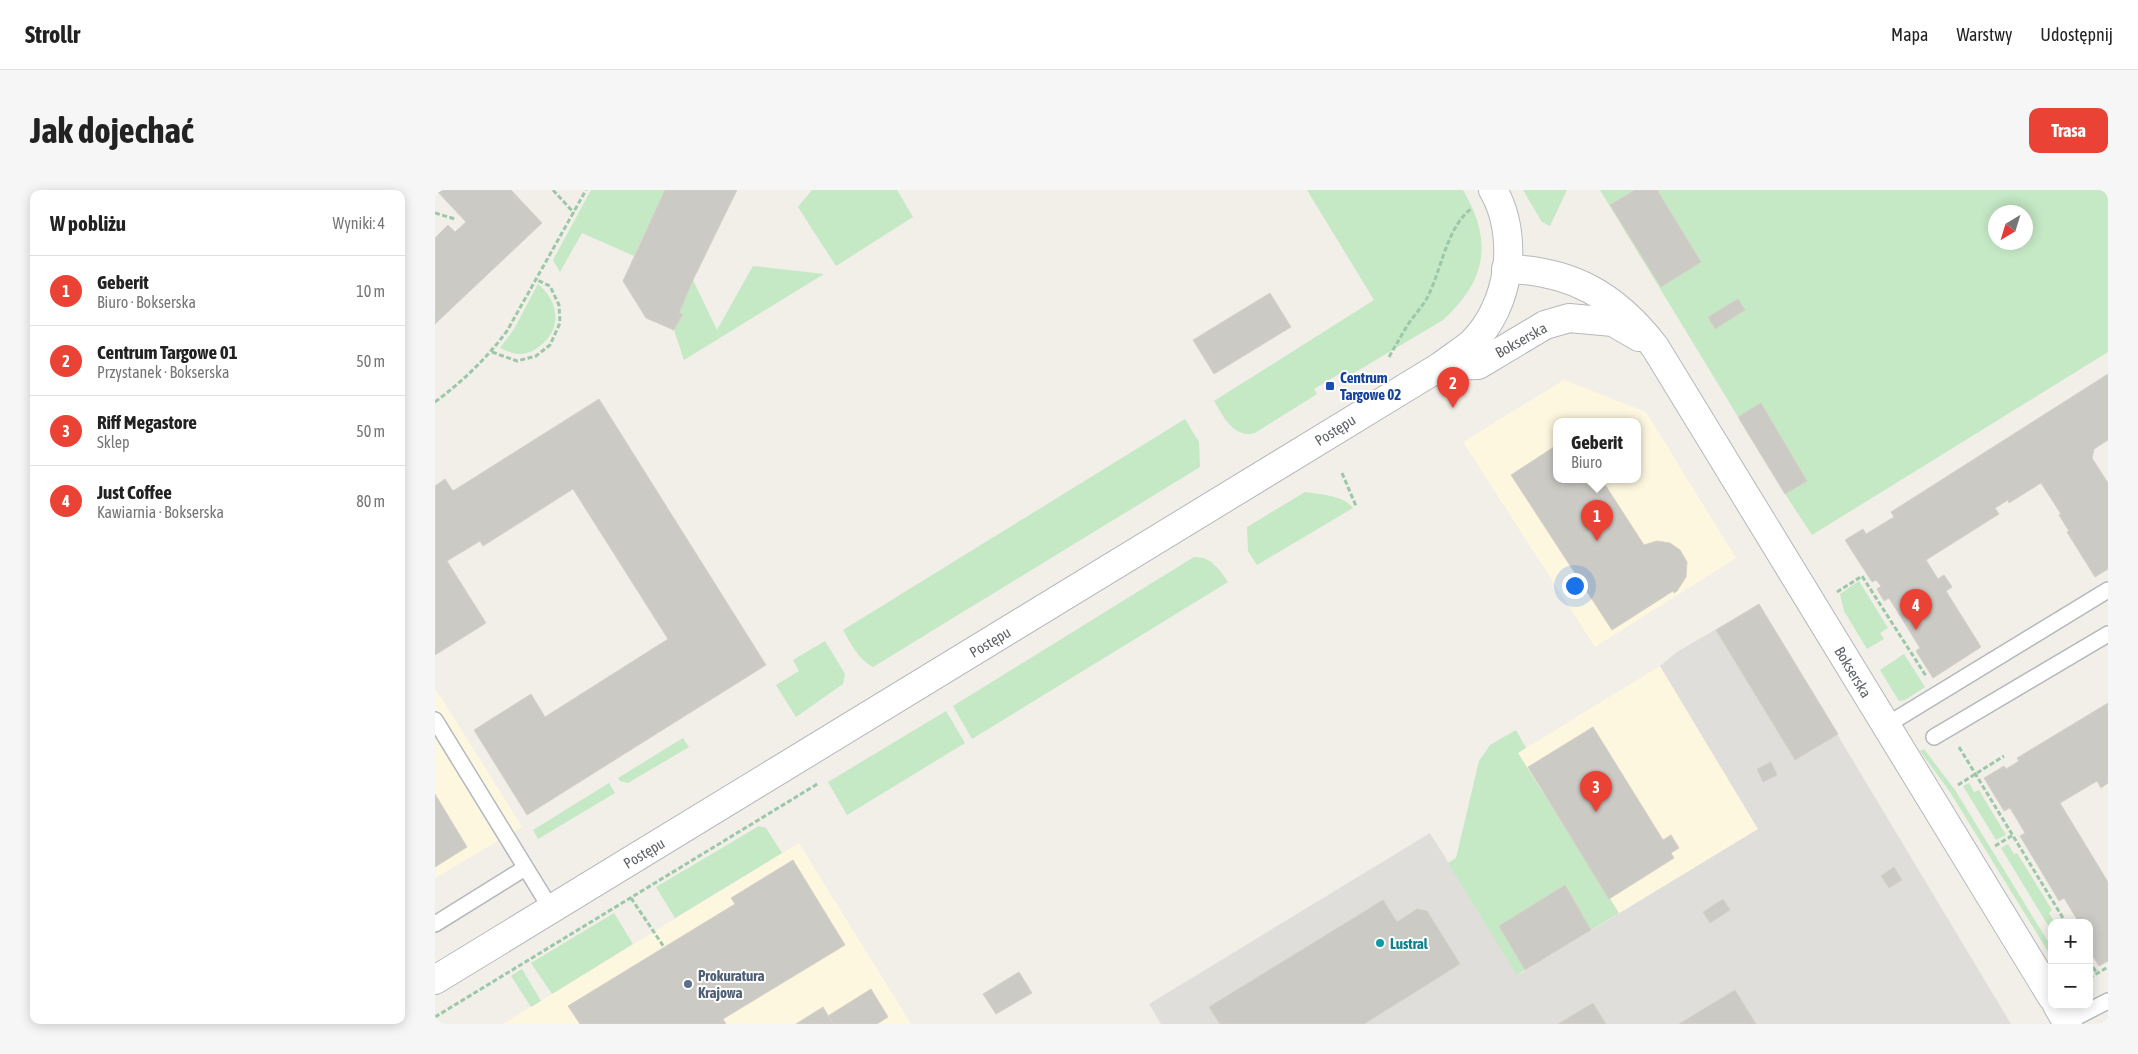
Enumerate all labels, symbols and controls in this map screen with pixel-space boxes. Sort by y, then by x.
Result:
text: Strollr [25,21,80,48]
text: Mapa [1891,24,1928,45]
text: Warstwy [1956,24,2012,45]
text: Udostępnij [2040,24,2113,45]
button: Trasa [2029,108,2108,153]
text: Jak dojechać [30,110,194,150]
north arrow [1988,205,2033,250]
text: W pobliżu [50,211,126,235]
text: Wyniki: 4 [333,214,385,232]
text: Geberit [97,271,149,293]
text: 1 [62,282,70,300]
text: 10 m [356,282,385,300]
text: Biuro · Bokserska [97,293,196,311]
street label: Bokserska [1492,319,1550,361]
text: Centrum Targowe 01 [97,341,238,363]
text: 2 [62,352,70,370]
text: 50 m [356,352,385,370]
text: Przystanek · Bokserska [97,363,229,381]
pin: 2 [1437,367,1469,408]
place label: Centrum Targowe 02 [1340,369,1401,403]
marker: Centrum Targowe 02 [1324,380,1336,392]
text: Riff Megastore [97,411,197,433]
street label: Postępu [1311,411,1359,449]
popup [1553,418,1641,483]
text: 3 [62,422,70,440]
text: 50 m [356,422,385,440]
text: Geberit [1571,431,1623,453]
text: Sklep [97,433,130,451]
text: Biuro [1571,453,1602,471]
text: Just Coffee [97,481,172,503]
text: 4 [62,492,70,510]
text: 80 m [356,492,385,510]
pin: 1 [1581,500,1613,541]
text: Kawiarnia · Bokserska [97,503,224,521]
your location [1562,573,1588,599]
pin: 4 [1900,589,1932,630]
street label: Postępu [966,623,1014,661]
street label: Bokserska [1831,644,1875,700]
pin: 3 [1580,771,1612,812]
street label: Postępu [620,834,668,872]
map controls [2048,919,2093,1009]
button: + [2048,919,2093,964]
place label: Lustral [1390,935,1429,952]
marker: Lustral [1374,937,1386,949]
button: − [2048,964,2093,1009]
place label: Prokuratura Krajowa [698,967,764,1001]
marker: Prokuratura Krajowa [682,978,694,990]

